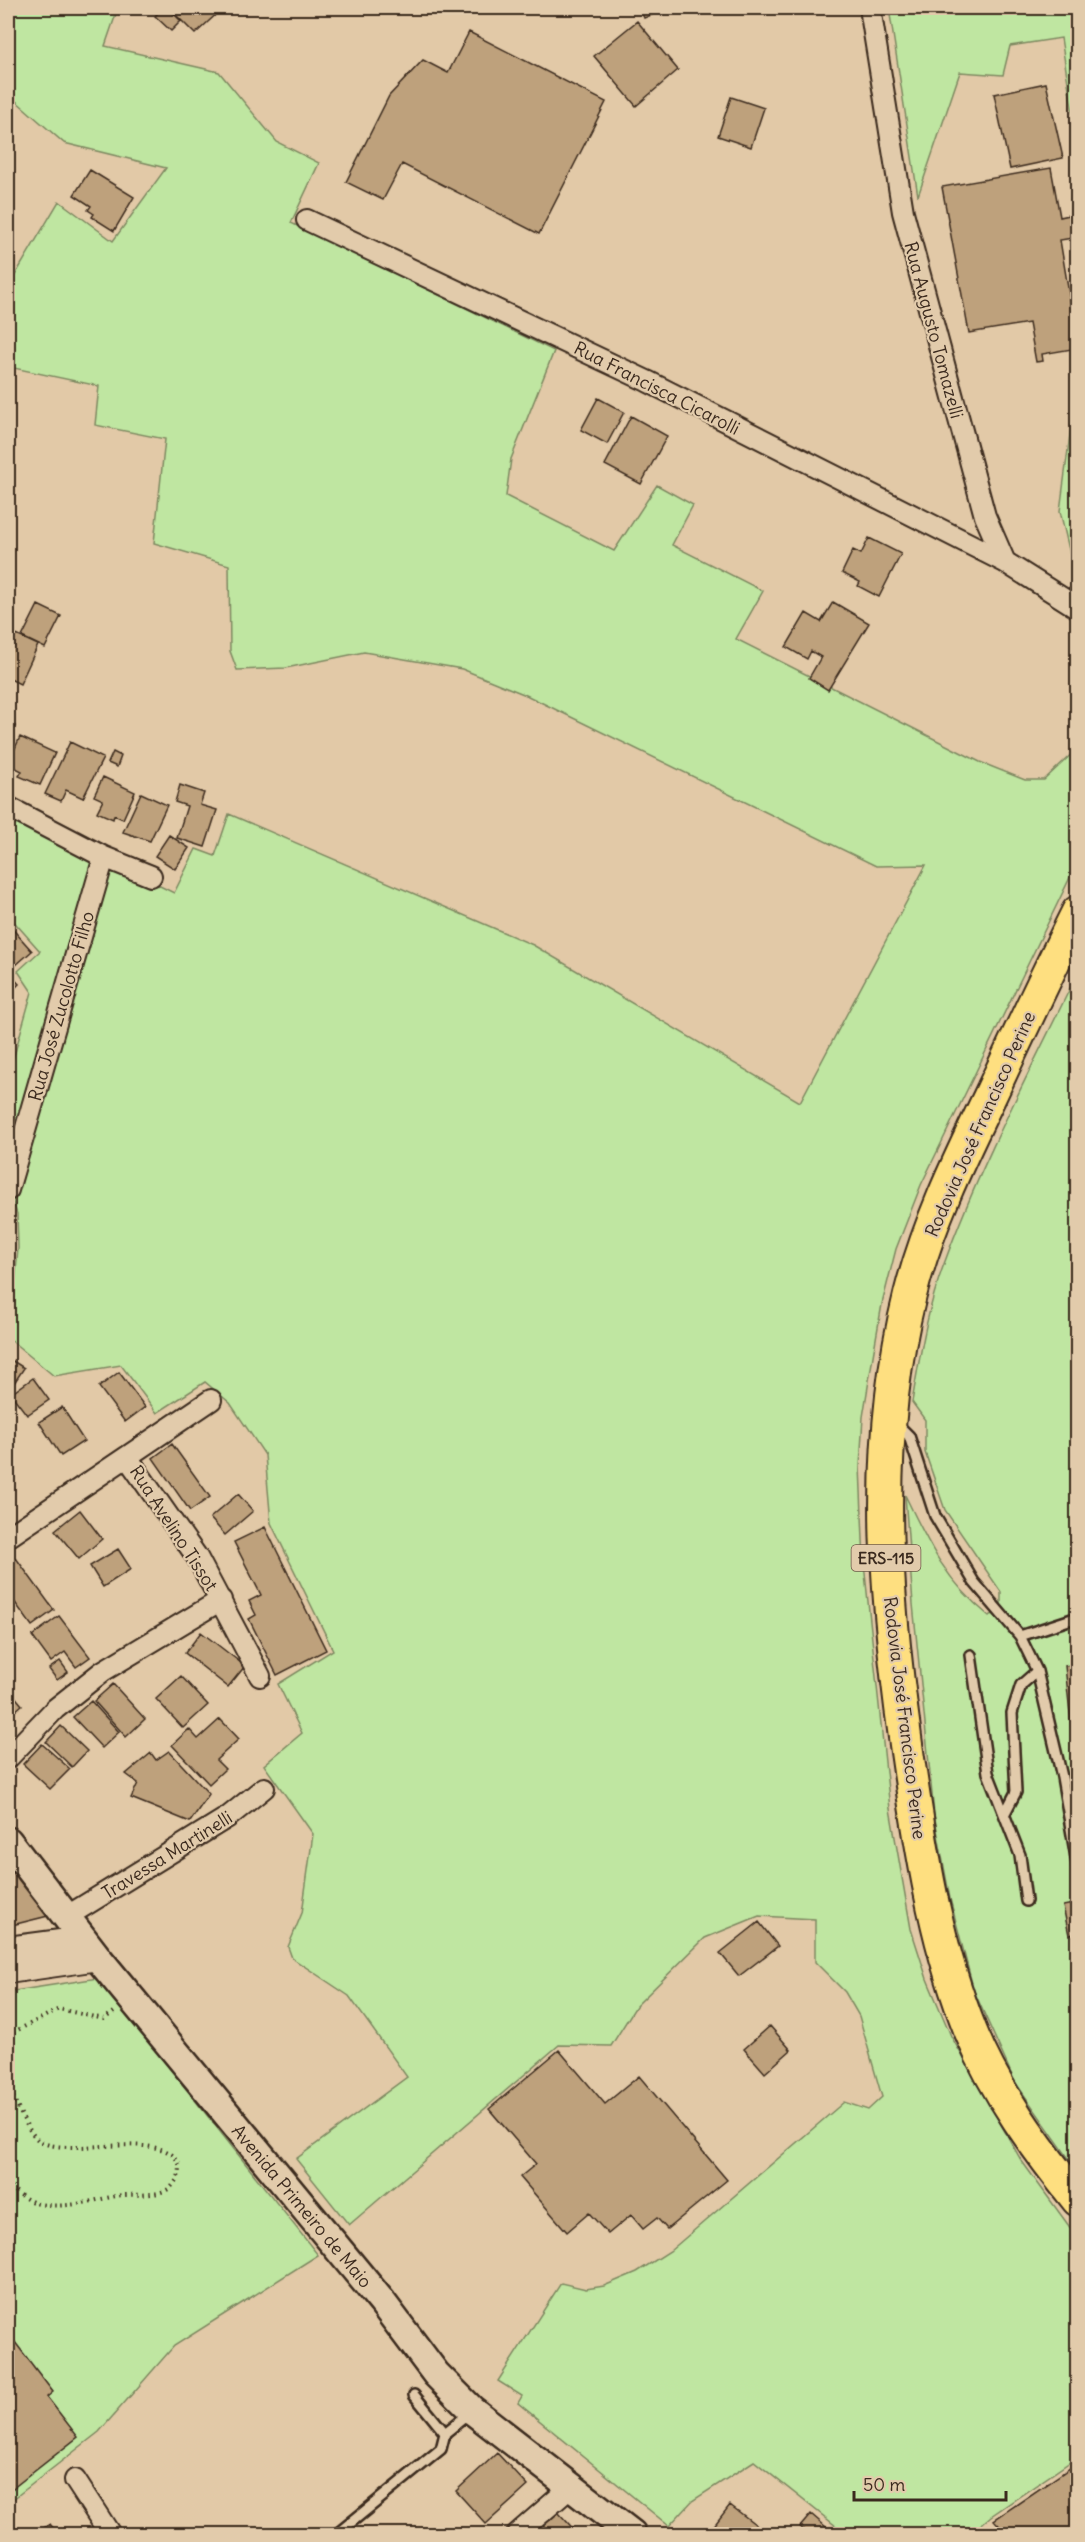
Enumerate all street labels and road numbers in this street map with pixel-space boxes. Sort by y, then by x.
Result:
street label: Rua Augusto Tomazelli [899,239,969,421]
street label: Rua Francisca Cicarolli [570,336,744,440]
street label: Rua José Zucolotto Filho [23,908,99,1104]
street label: Rodovia José Francisco Perine [920,1008,1040,1240]
street label: Rua Avelino Tissot [125,1461,223,1595]
road number: ERS-115 [852,1545,920,1571]
street label: Rodovia José Francisco Perine [879,1595,931,1841]
street label: Travessa Martinelli [98,1806,236,1904]
street label: Avenida Primeiro de Maio [227,2120,377,2292]

